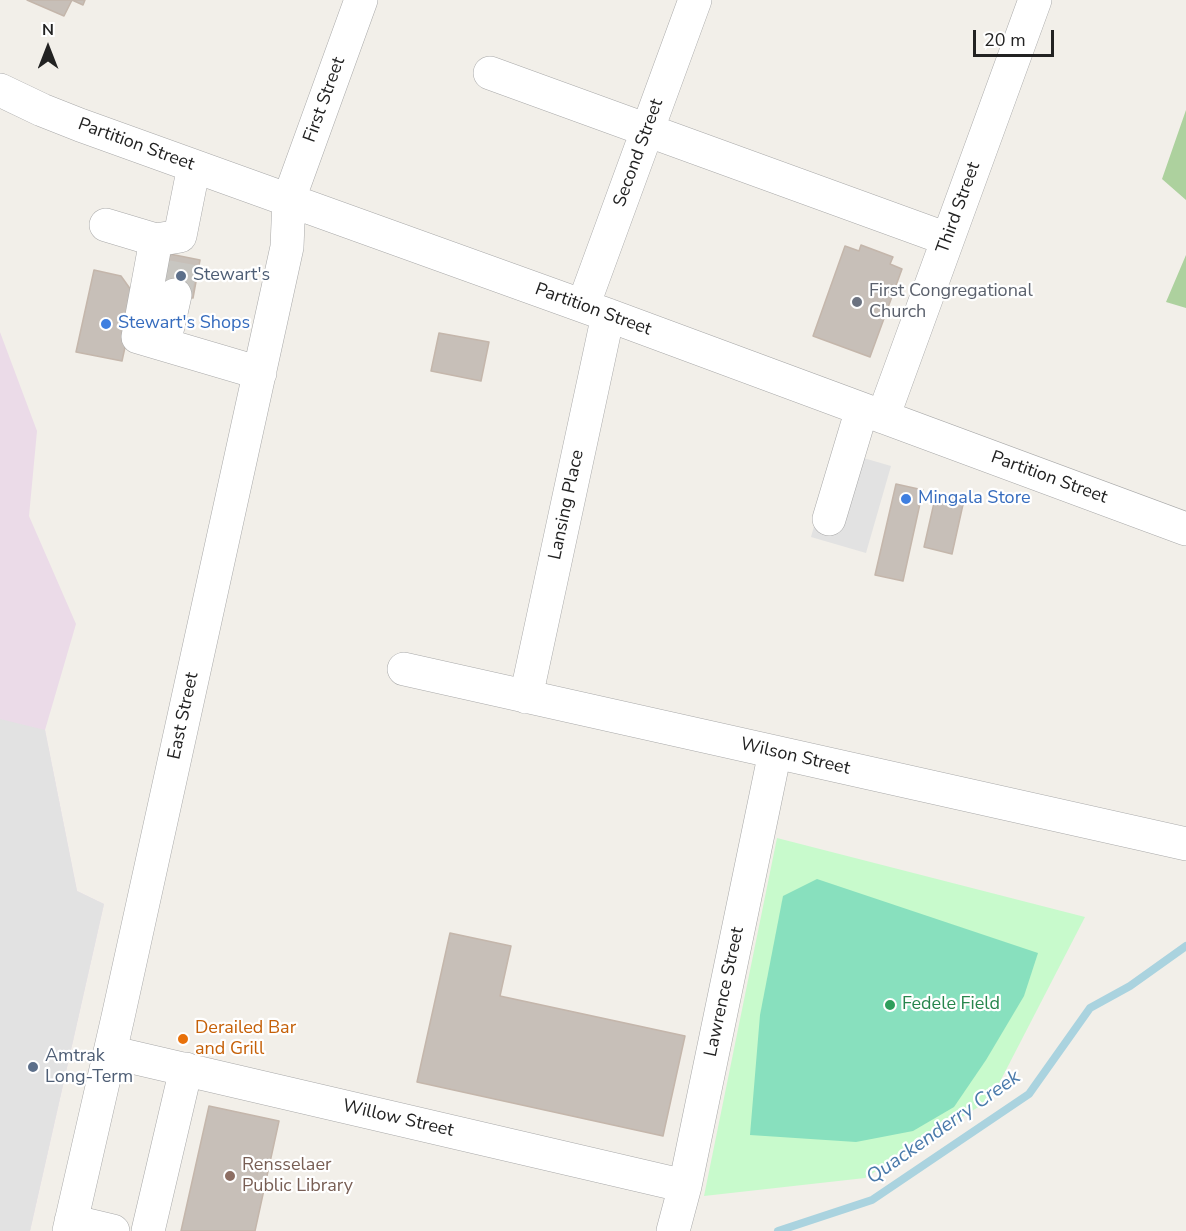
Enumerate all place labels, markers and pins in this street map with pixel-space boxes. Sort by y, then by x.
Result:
place label: Stewart's [193,265,270,287]
marker: Stewart's [174,269,188,283]
place label: First Congregational Church [869,281,1033,324]
marker: First Congregational Church [850,295,864,309]
place label: Stewart's Shops [118,313,250,335]
marker: Stewart's Shops [99,317,113,331]
place label: Mingala Store [918,488,1031,510]
marker: Mingala Store [899,492,913,506]
place label: Fedele Field [902,994,1000,1016]
marker: Fedele Field [883,998,897,1012]
place label: Derailed Bar and Grill [195,1018,296,1060]
marker: Derailed Bar and Grill [176,1032,190,1046]
place label: Amtrak Long-Term [45,1046,133,1088]
marker: Amtrak Long-Term [26,1060,40,1074]
place label: Rensselaer Public Library [242,1155,353,1198]
marker: Rensselaer Public Library [223,1169,237,1183]

